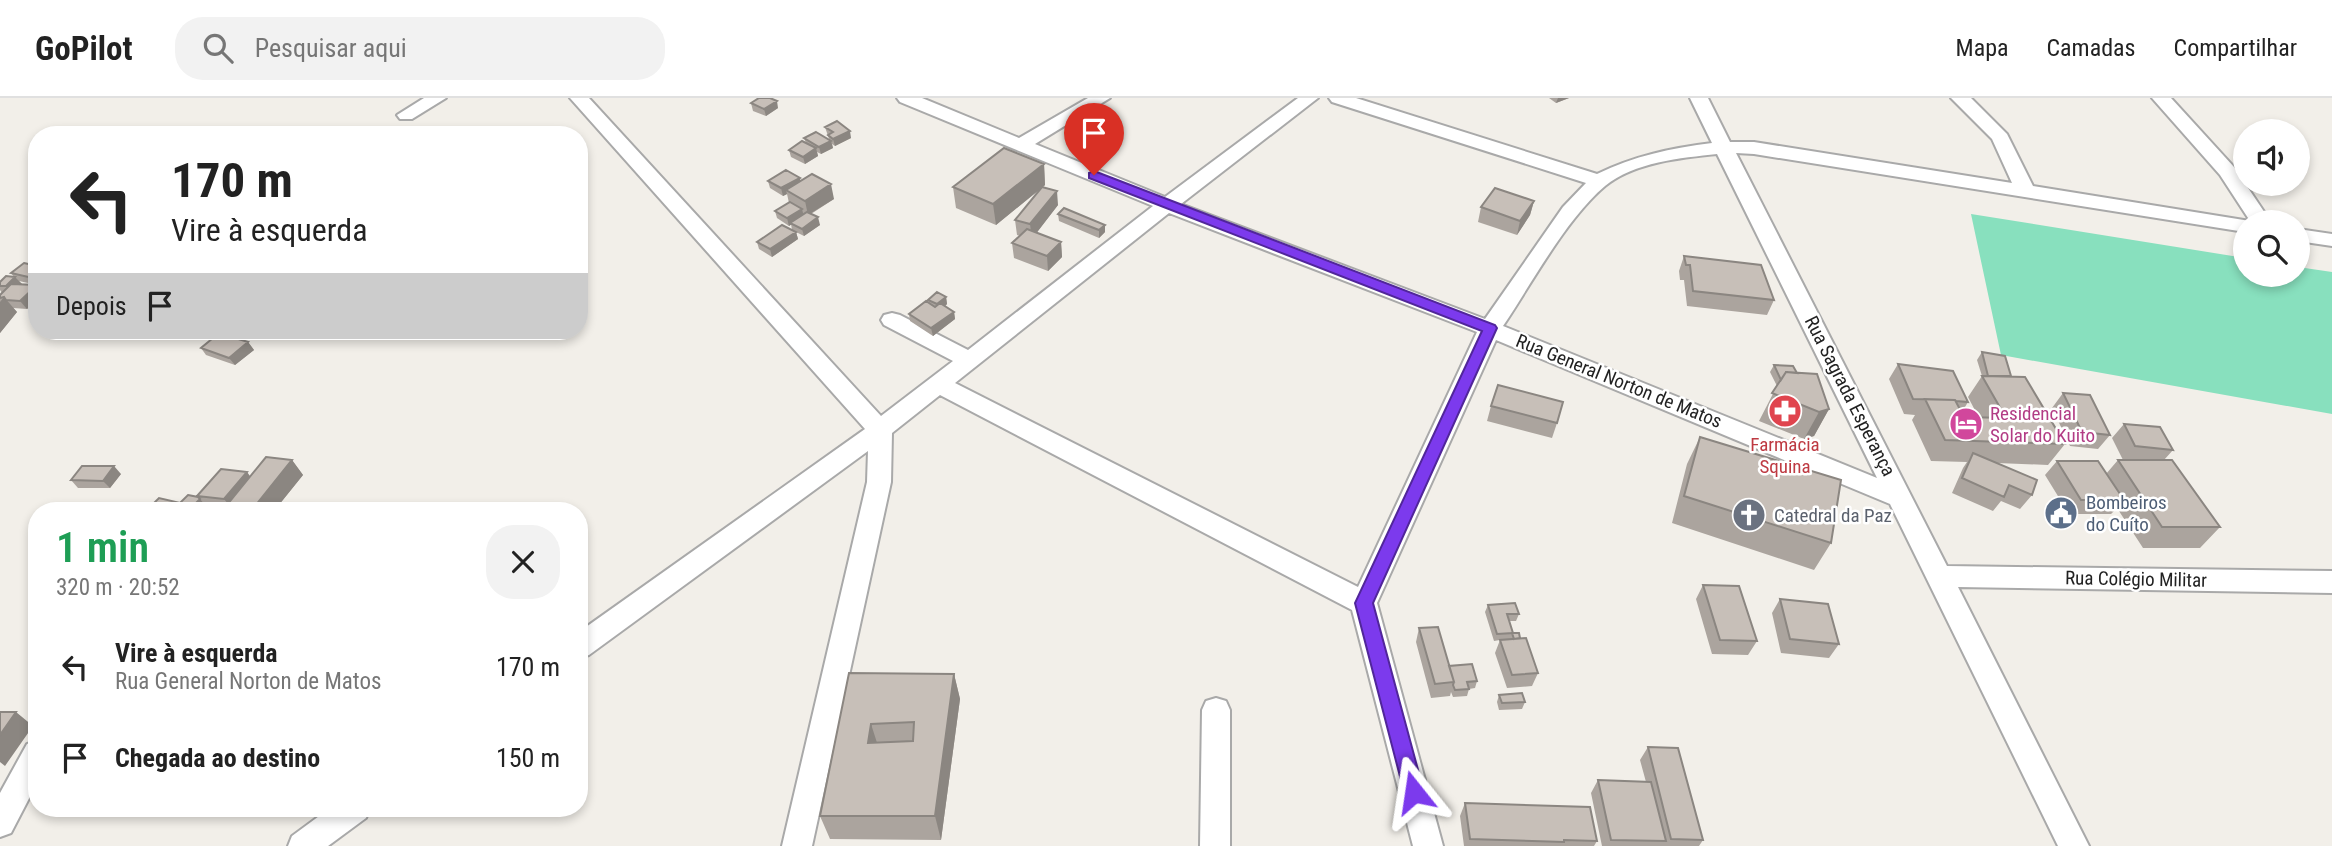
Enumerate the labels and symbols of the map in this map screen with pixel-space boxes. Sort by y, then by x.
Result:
pin [1064,103,1124,175]
street label: Rua Sagrada Esperança [1800,312,1900,480]
street label: Rua General Norton de Matos [1513,329,1725,433]
pharmacy icon: Farmácia Squina [1766,392,1804,430]
place label: Residencial Solar do Kuito [1990,402,2095,447]
hotel icon: Residencial Solar do Kuito [1947,405,1985,443]
place label: Farmácia Squina [1750,433,1820,478]
place label: Bombeiros do Cuíto [2086,491,2167,536]
public building icon: Bombeiros do Cuíto [2042,494,2080,532]
church icon: Catedral da Paz [1730,496,1768,534]
place label: Catedral da Paz [1774,504,1892,527]
street label: Rua Colégio Militar [2065,566,2207,592]
position arrow [1377,755,1451,829]

